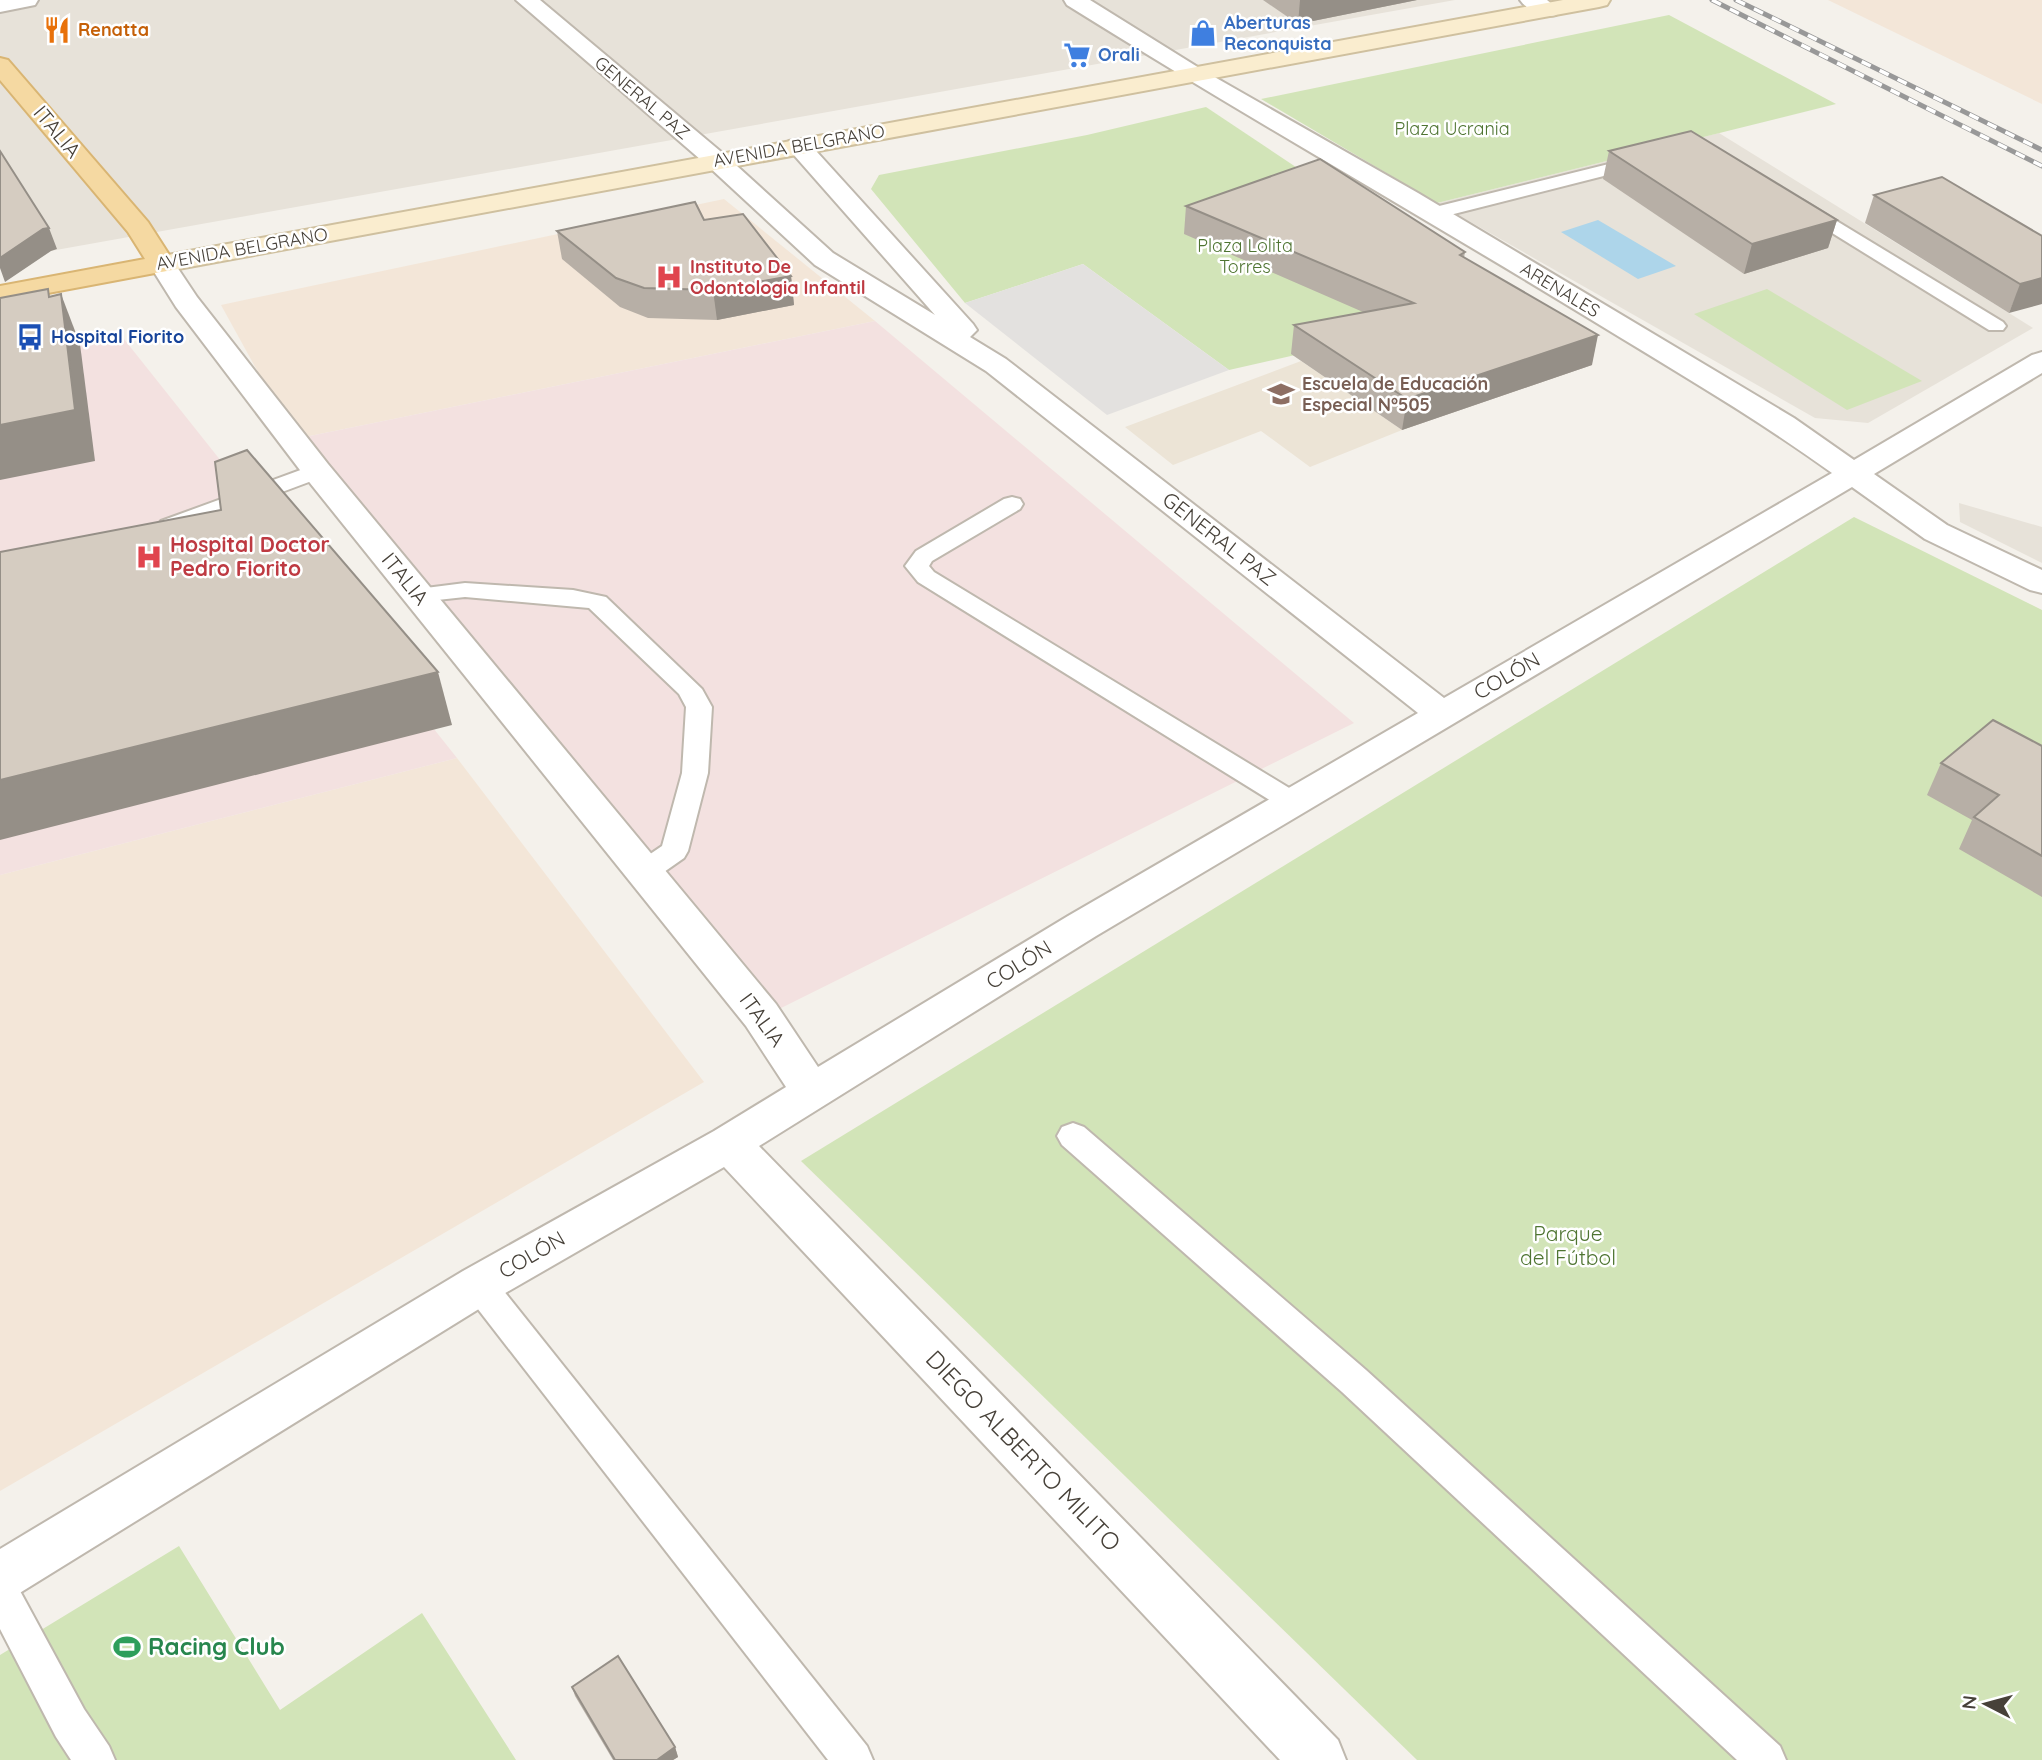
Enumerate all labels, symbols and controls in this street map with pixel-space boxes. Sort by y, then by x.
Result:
place label: Aberturas Reconquista [1224,11,1332,55]
restaurant icon: Renatta [42,15,72,45]
place label: Renatta [78,18,149,41]
shop icon: Aberturas Reconquista [1188,18,1218,48]
supermarket icon: Orali [1062,40,1092,70]
place label: Orali [1098,43,1140,66]
street label: GENERAL PAZ [590,51,695,144]
street label: ITALIA [28,100,87,163]
park label: Plaza Ucrania [1394,117,1510,140]
street label: AVENIDA BELGRANO [711,119,886,172]
street label: AVENIDA BELGRANO [154,222,329,275]
park label: Plaza Lolita Torres [1197,234,1293,278]
place label: Instituto De Odontologia Infantil [690,255,866,299]
street label: ARENALES [1516,257,1604,322]
hospital icon: Instituto De Odontologia Infantil [654,262,684,292]
bus stop icon: Hospital Fiorito [15,322,45,352]
place label: Hospital Fiorito [51,325,184,348]
place label: Escuela de Educación Especial N°505 [1302,372,1488,416]
school or university icon: Escuela de Educación Especial N°505 [1266,379,1296,409]
street label: GENERAL PAZ [1158,486,1282,591]
place label: Hospital Doctor Pedro Fiorito [170,531,330,581]
hospital icon: Hospital Doctor Pedro Fiorito [134,542,164,572]
street label: ITALIA [377,547,435,610]
street label: COLÓN [1469,646,1544,704]
street label: COLÓN [981,934,1056,994]
street label: ITALIA [735,987,791,1052]
park label: Parque del Fútbol [1520,1220,1616,1270]
street label: COLÓN [494,1225,569,1283]
street label: DIEGO ALBERTO MILITO [920,1344,1128,1557]
place label: Racing Club [148,1631,285,1661]
sports icon: Racing Club [112,1632,142,1662]
north arrow [1951,1669,2021,1739]
text: N [1956,1694,1982,1710]

